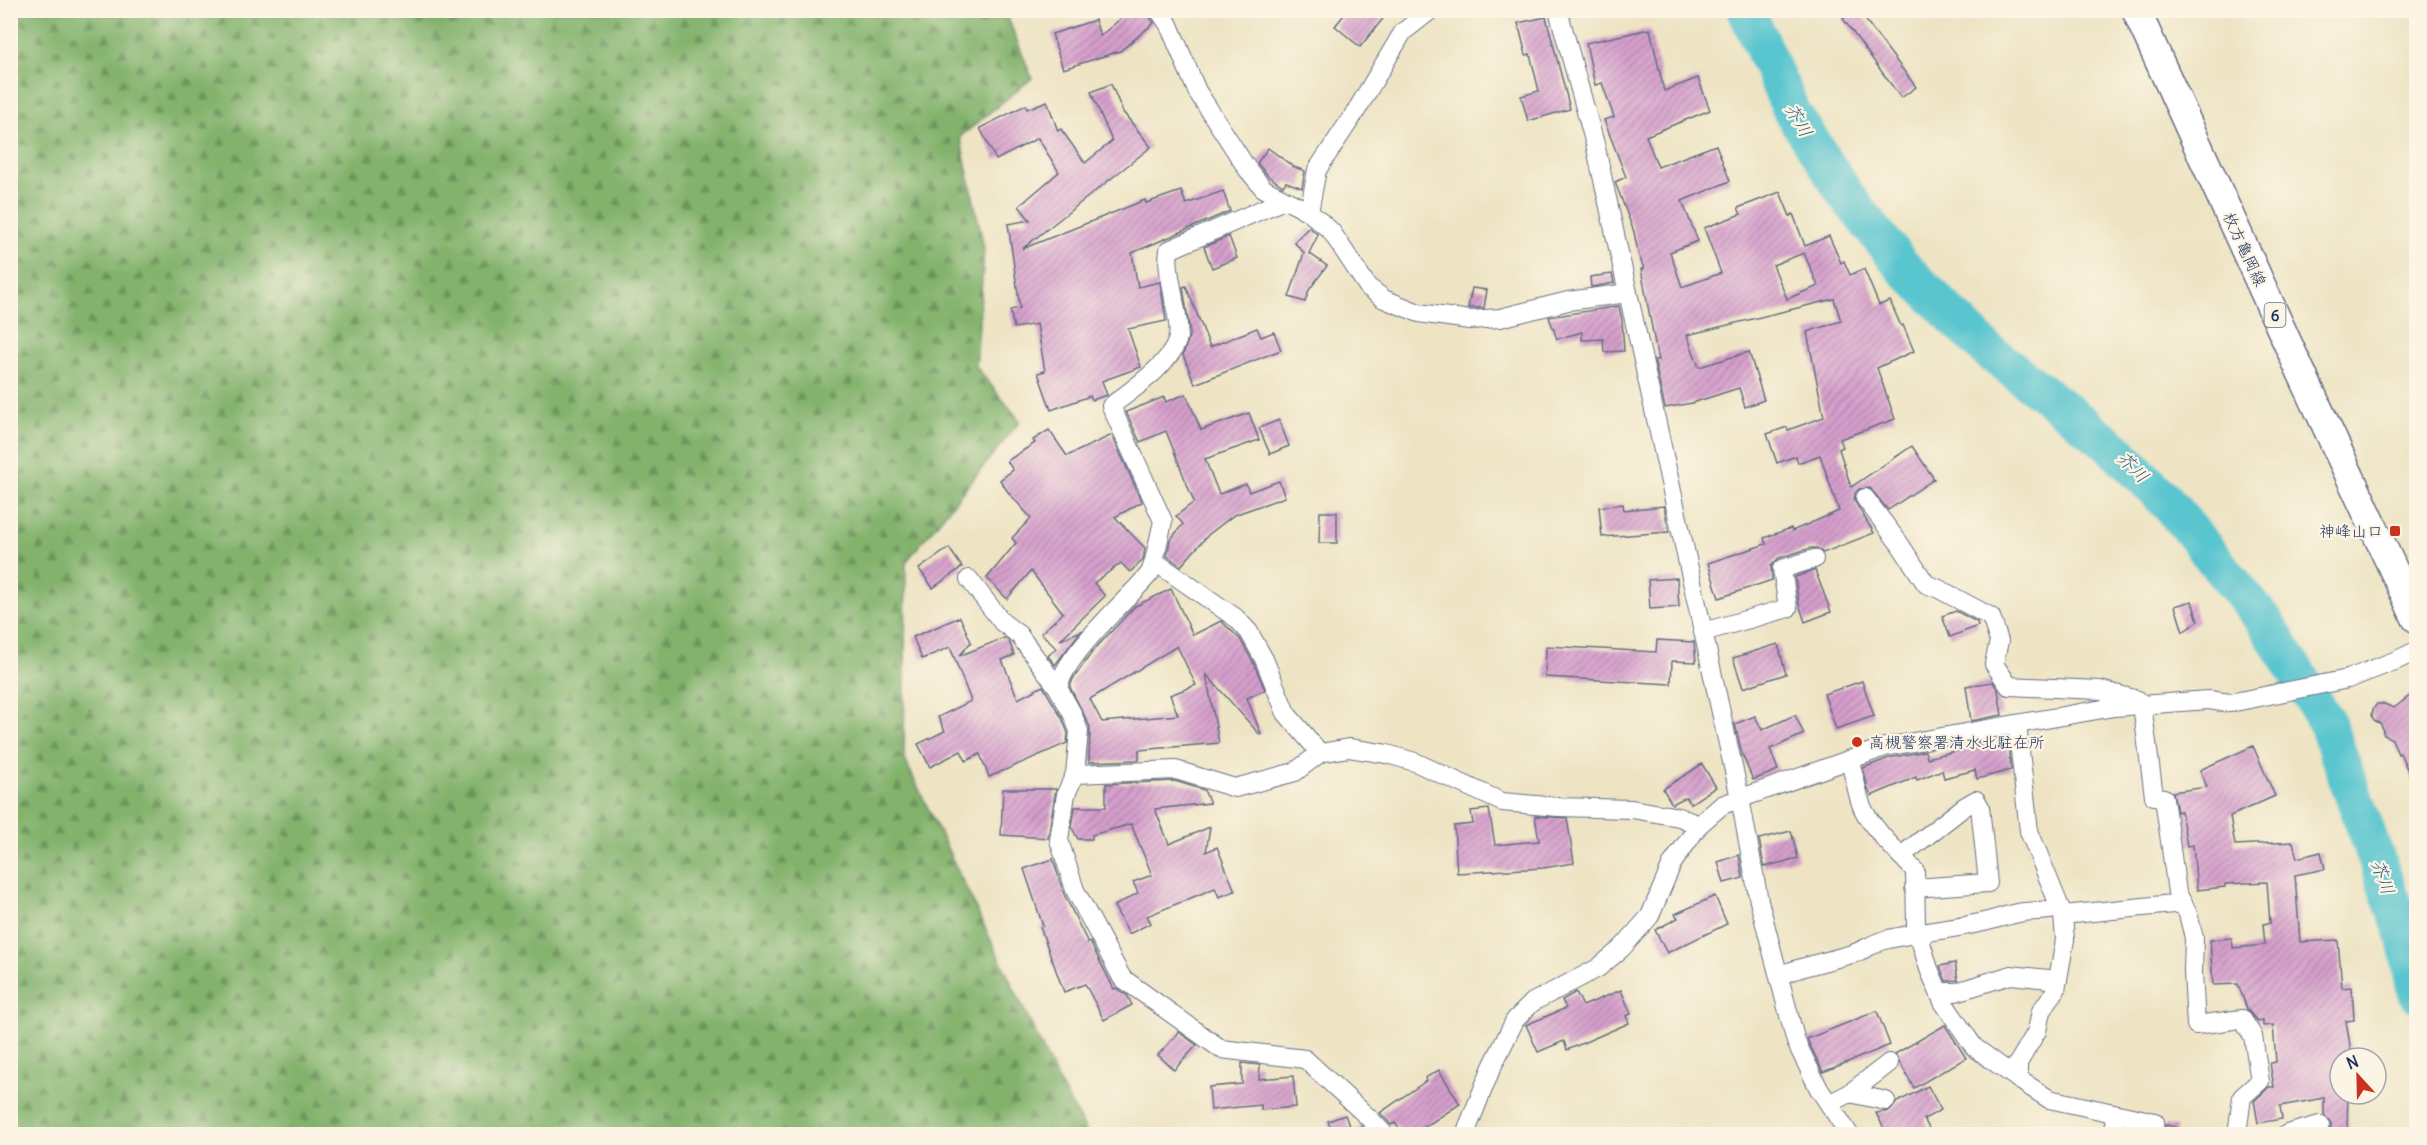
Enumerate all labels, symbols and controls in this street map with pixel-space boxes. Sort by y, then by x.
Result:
water label: 芥川 [1780,99,1818,141]
street label: 枚方亀岡線 [2219,209,2271,289]
road number: 6 [2264,303,2286,327]
water label: 芥川 [2112,446,2154,488]
place label: 神峰山口 [2319,521,2383,541]
marker: 神峰山口 [2388,524,2402,538]
place label: 高槻警察署清水北駐在所 [1869,732,2045,752]
marker: 高槻警察署清水北駐在所 [1850,735,1864,749]
water label: 芥川 [2366,856,2400,898]
north arrow [2328,1046,2388,1106]
text: N [2344,1051,2361,1073]

